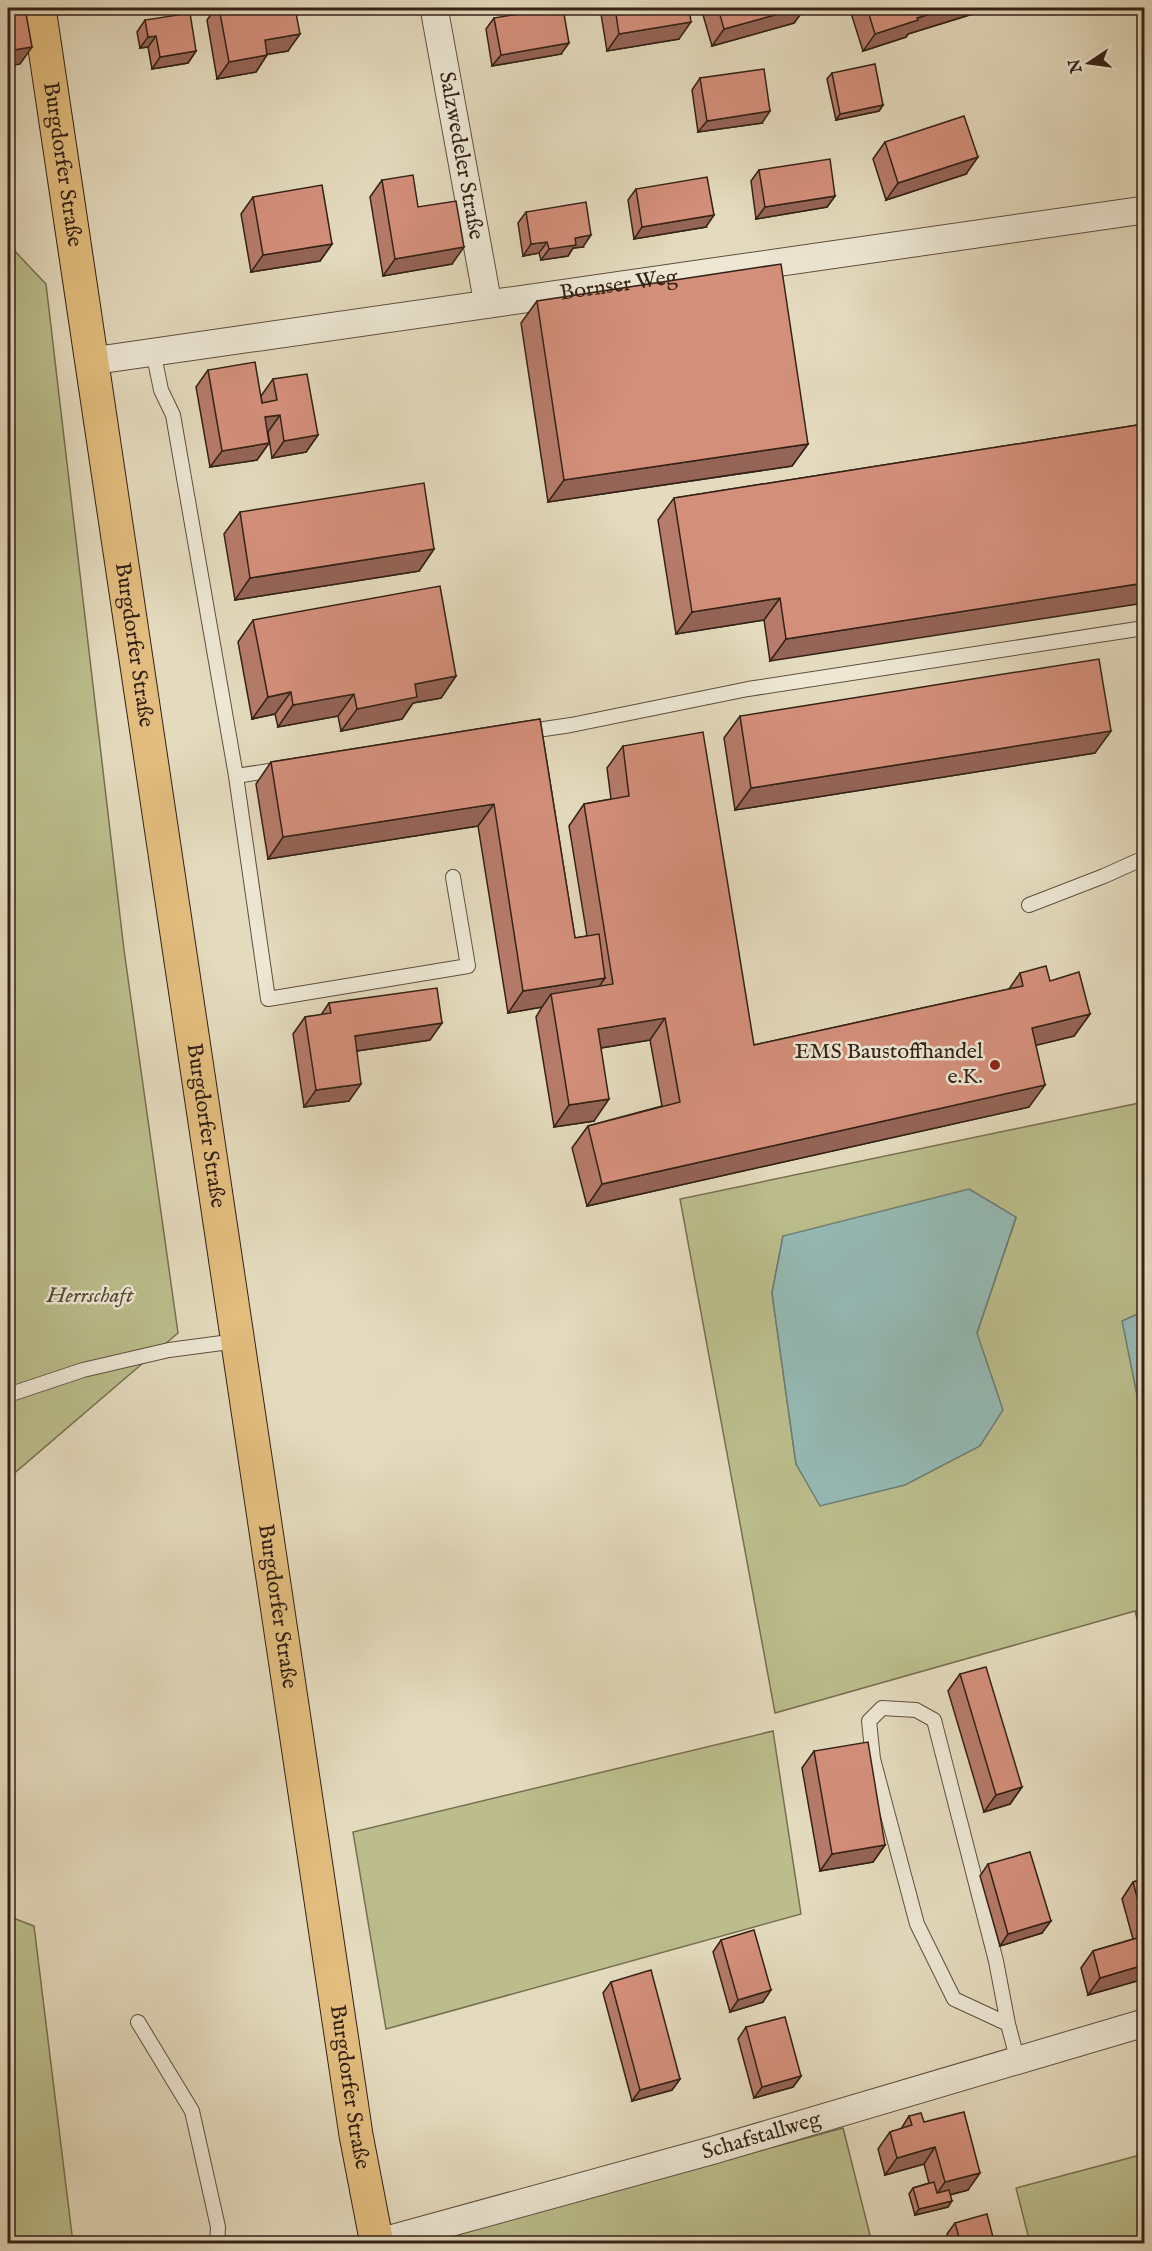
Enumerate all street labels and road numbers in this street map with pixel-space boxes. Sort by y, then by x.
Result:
street label: Salzwedeler Straße [432,69,490,242]
street label: Burgdorfer Straße [36,80,88,249]
street label: Bornser Weg [558,263,680,308]
street label: Burgdorfer Straße [108,561,160,729]
street label: Burgdorfer Straße [179,1041,232,1210]
street label: Burgdorfer Straße [251,1522,303,1691]
street label: Burgdorfer Straße [323,2003,376,2172]
street label: Schafstallweg [699,2105,825,2167]

